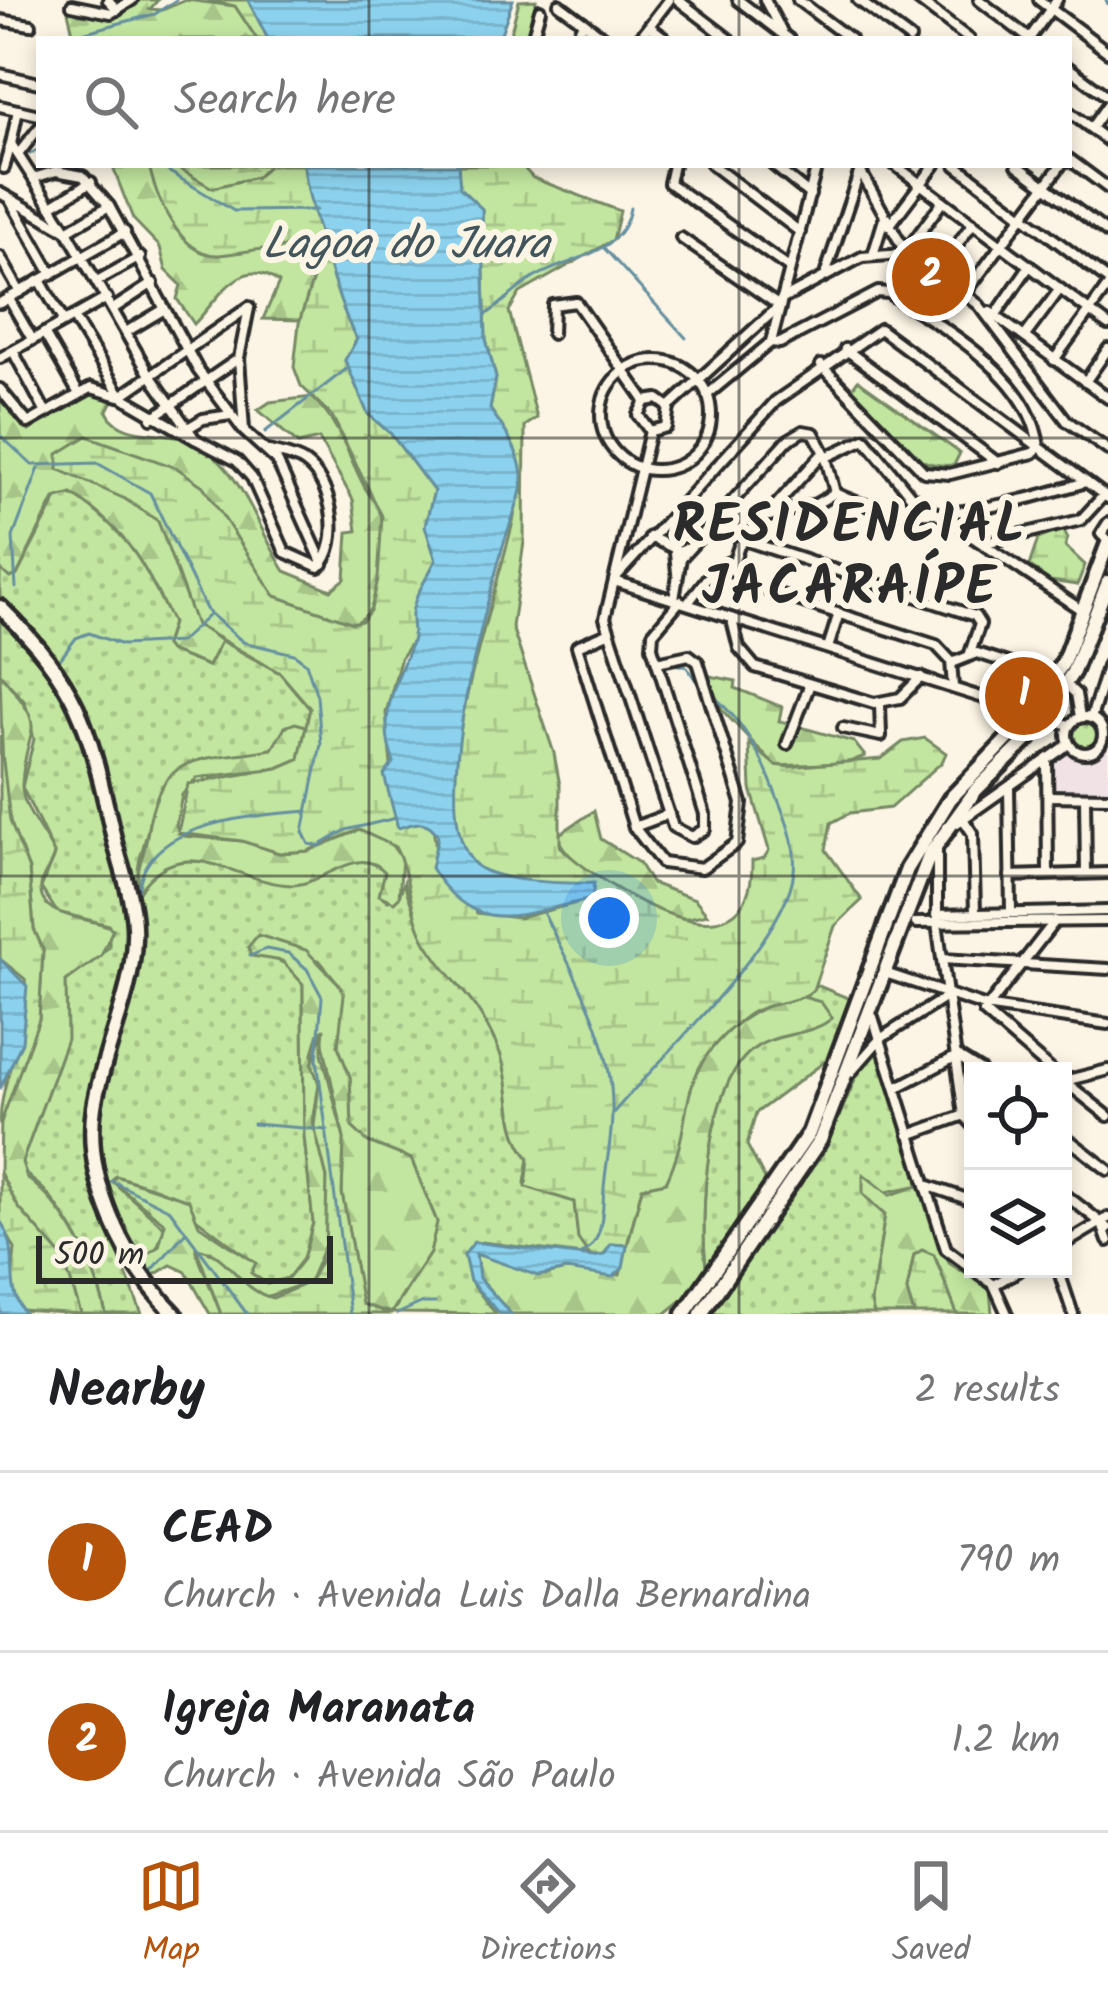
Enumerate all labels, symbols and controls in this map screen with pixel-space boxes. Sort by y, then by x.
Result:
search box [36,36,1072,168]
text: Search here [174,66,396,138]
icon: search [78,69,144,135]
water label: Lagoa do Juara [262,210,553,282]
pin: 2 [892,232,970,322]
district label: RESIDENCIAL JACARAÍPE [672,485,1028,633]
pin: 1 [985,651,1063,741]
your location [579,888,639,948]
map controls [964,1062,1072,1278]
button: locate [964,1062,1072,1170]
button: layers [964,1170,1072,1278]
scale bar [36,1230,333,1283]
text: 500 m [54,1230,144,1283]
text: Nearby [48,1352,205,1433]
text: 2 results [915,1361,1060,1423]
text: CEAD [162,1495,273,1567]
text: 1 [81,1531,93,1593]
text: 790 m [957,1531,1060,1593]
text: Church · Avenida Luis Dalla Bernardina [162,1567,811,1629]
text: Igreja Maranata [162,1675,475,1747]
text: 2 [76,1711,98,1773]
text: 1.2 km [951,1711,1060,1773]
text: Church · Avenida São Paulo [162,1747,616,1809]
tab: Map [138,1853,204,1978]
tab: Directions [479,1853,616,1978]
tab: Saved [892,1853,970,1978]

